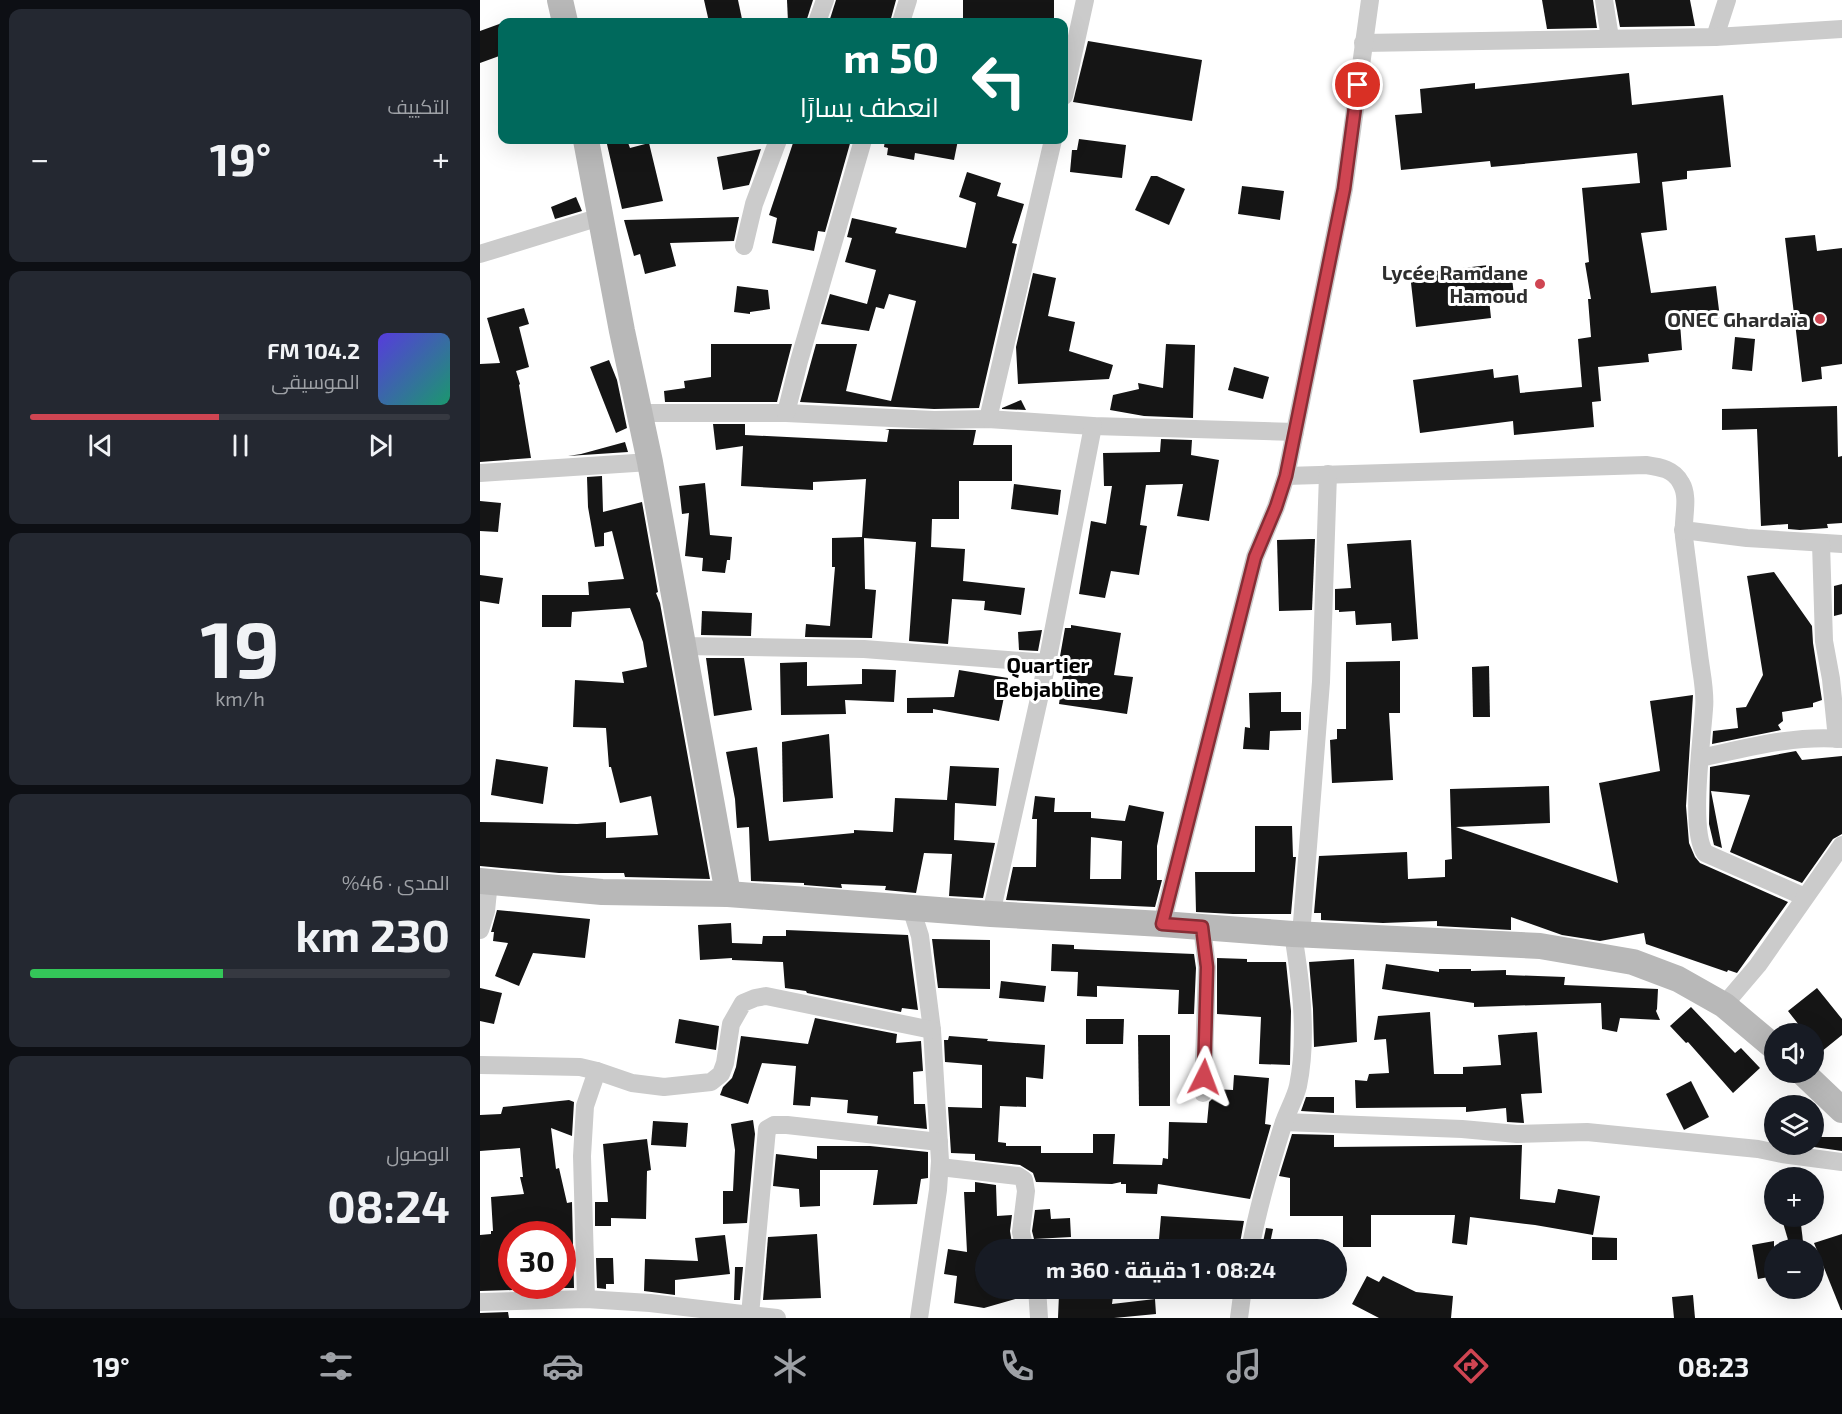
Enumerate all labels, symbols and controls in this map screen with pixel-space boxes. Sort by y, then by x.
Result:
text: 50 m [843,31,939,81]
icon: left [960,42,1038,120]
pin [1332,59,1383,110]
icon: arrive [1341,68,1374,101]
text: انعطف يسارًا [800,90,939,122]
text: التكييف [387,94,450,118]
text: 19° [210,131,271,185]
text: − [30,138,49,178]
text: + [432,138,450,178]
place label: Lycée Ramdane Hamoud [1382,260,1528,307]
marker: Lycée Ramdane Hamoud [1533,277,1547,291]
place label: ONEC Ghardaïa [1667,307,1808,331]
marker: ONEC Ghardaïa [1813,312,1827,326]
text: 104.2 FM [267,337,360,363]
text: الموسيقى [271,369,360,393]
icon: previous [84,429,117,462]
icon: pause [224,429,257,462]
icon: next [364,429,397,462]
text: 19 [200,600,280,694]
district label: Quartier Bebjabline [995,652,1101,701]
text: km/h [215,686,265,710]
text: المدى · 46% [342,870,450,894]
text: 230 km [295,907,450,961]
map controls [1764,1023,1824,1299]
button: sound [1764,1023,1824,1083]
position arrow [1172,1045,1236,1109]
button: layers [1764,1095,1824,1155]
text: الوصول [386,1141,450,1165]
button: + [1764,1167,1824,1227]
text: 08:24 [327,1178,450,1232]
speed limit sign: 30 [498,1221,576,1299]
button: − [1764,1239,1824,1299]
text: 08:24 · 1 دقيقة · 360 m [1046,1256,1276,1282]
icon: filters [315,1345,357,1387]
icon: car [542,1345,584,1387]
icon: climate [769,1345,811,1387]
icon: phone [996,1345,1038,1387]
icon: music [1223,1345,1265,1387]
icon: directions [1450,1345,1492,1387]
text: 19° [93,1350,130,1382]
text: 08:23 [1678,1350,1749,1382]

